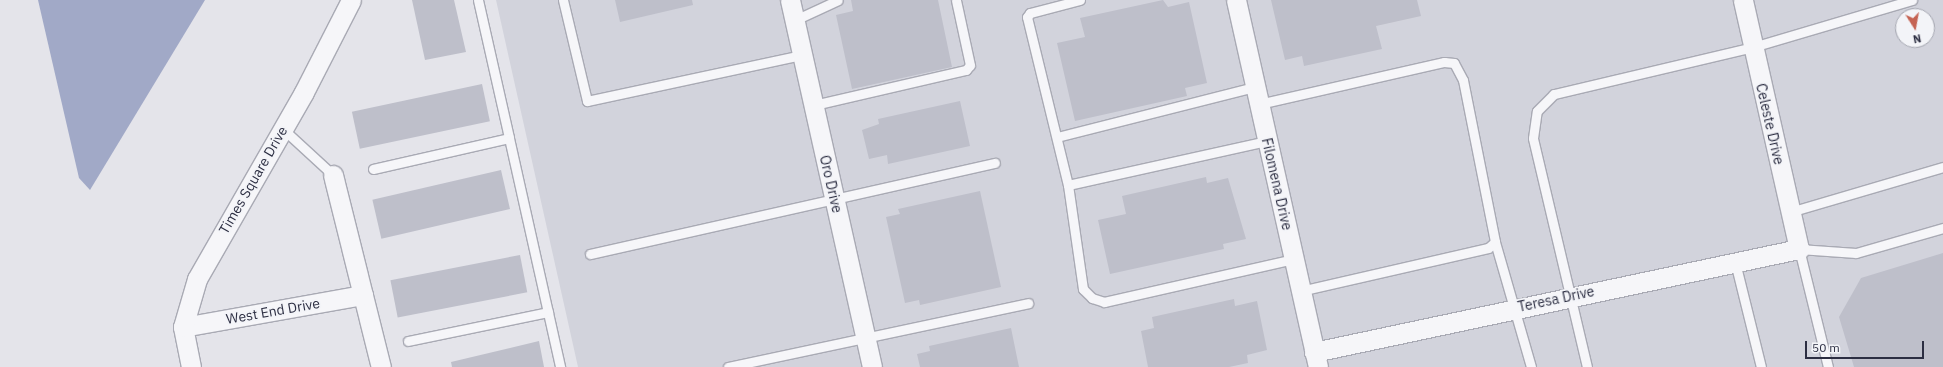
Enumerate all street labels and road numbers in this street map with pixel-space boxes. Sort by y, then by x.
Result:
street label: Celeste Drive [1752,82,1788,166]
street label: Times Square Drive [215,123,291,237]
street label: Filomena Drive [1258,136,1296,232]
street label: Oro Drive [816,154,846,214]
street label: Teresa Drive [1516,283,1596,315]
street label: West End Drive [225,294,321,328]

